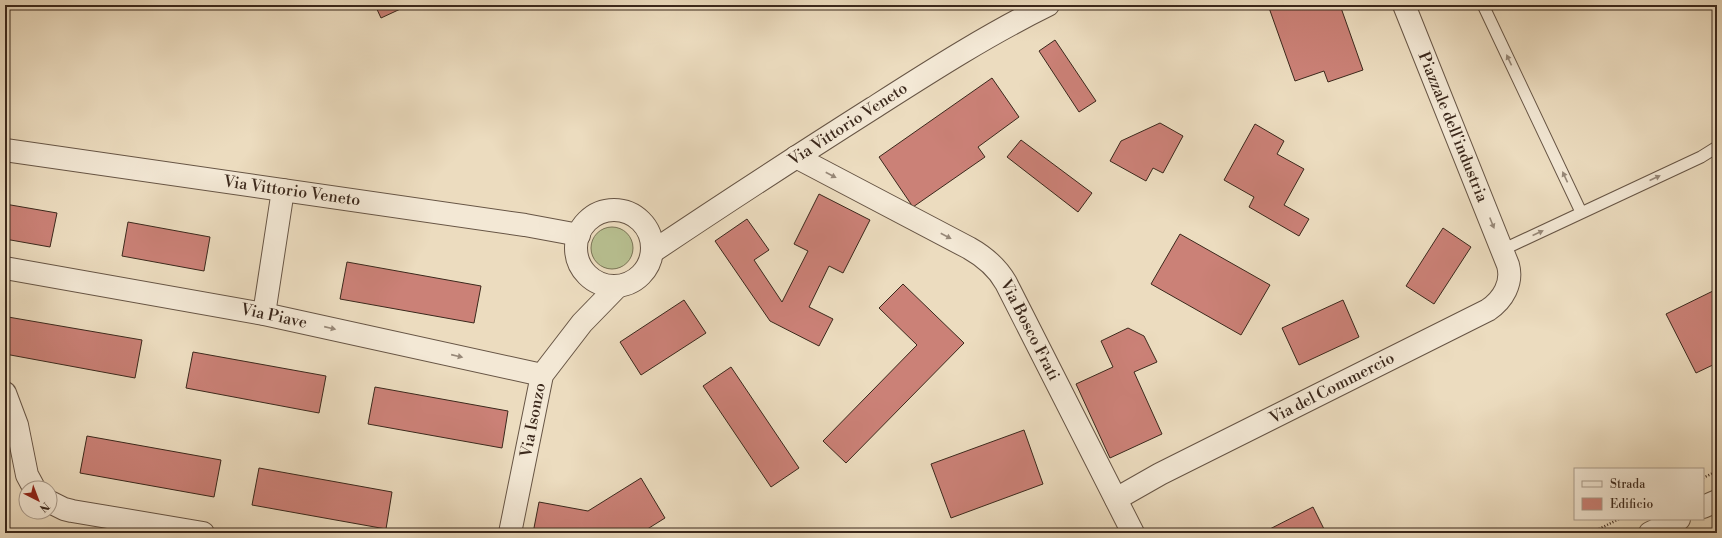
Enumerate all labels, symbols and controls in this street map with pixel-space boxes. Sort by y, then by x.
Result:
street label: Piazzale dell'industria [1414,49,1493,206]
one-way arrow [1506,54,1512,65]
street label: Via Vittorio Veneto [784,78,911,171]
street label: Via Vittorio Veneto [221,171,362,211]
one-way arrow [825,172,836,178]
one-way arrow [1562,172,1568,183]
one-way arrow [1650,175,1661,181]
one-way arrow [1489,218,1495,230]
one-way arrow [1532,230,1543,236]
one-way arrow [940,233,951,239]
street label: Via Bosco Frati [995,275,1064,384]
street label: Via Piave [238,299,309,333]
one-way arrow [324,325,336,331]
street label: Via del Commercio [1265,348,1398,429]
one-way arrow [451,354,463,360]
street label: Via Isonzo [516,381,550,460]
legend [1574,468,1704,520]
text: Strada [1610,477,1646,492]
north arrow [18,480,58,520]
text: Edificio [1610,497,1653,512]
text: N [36,499,52,515]

